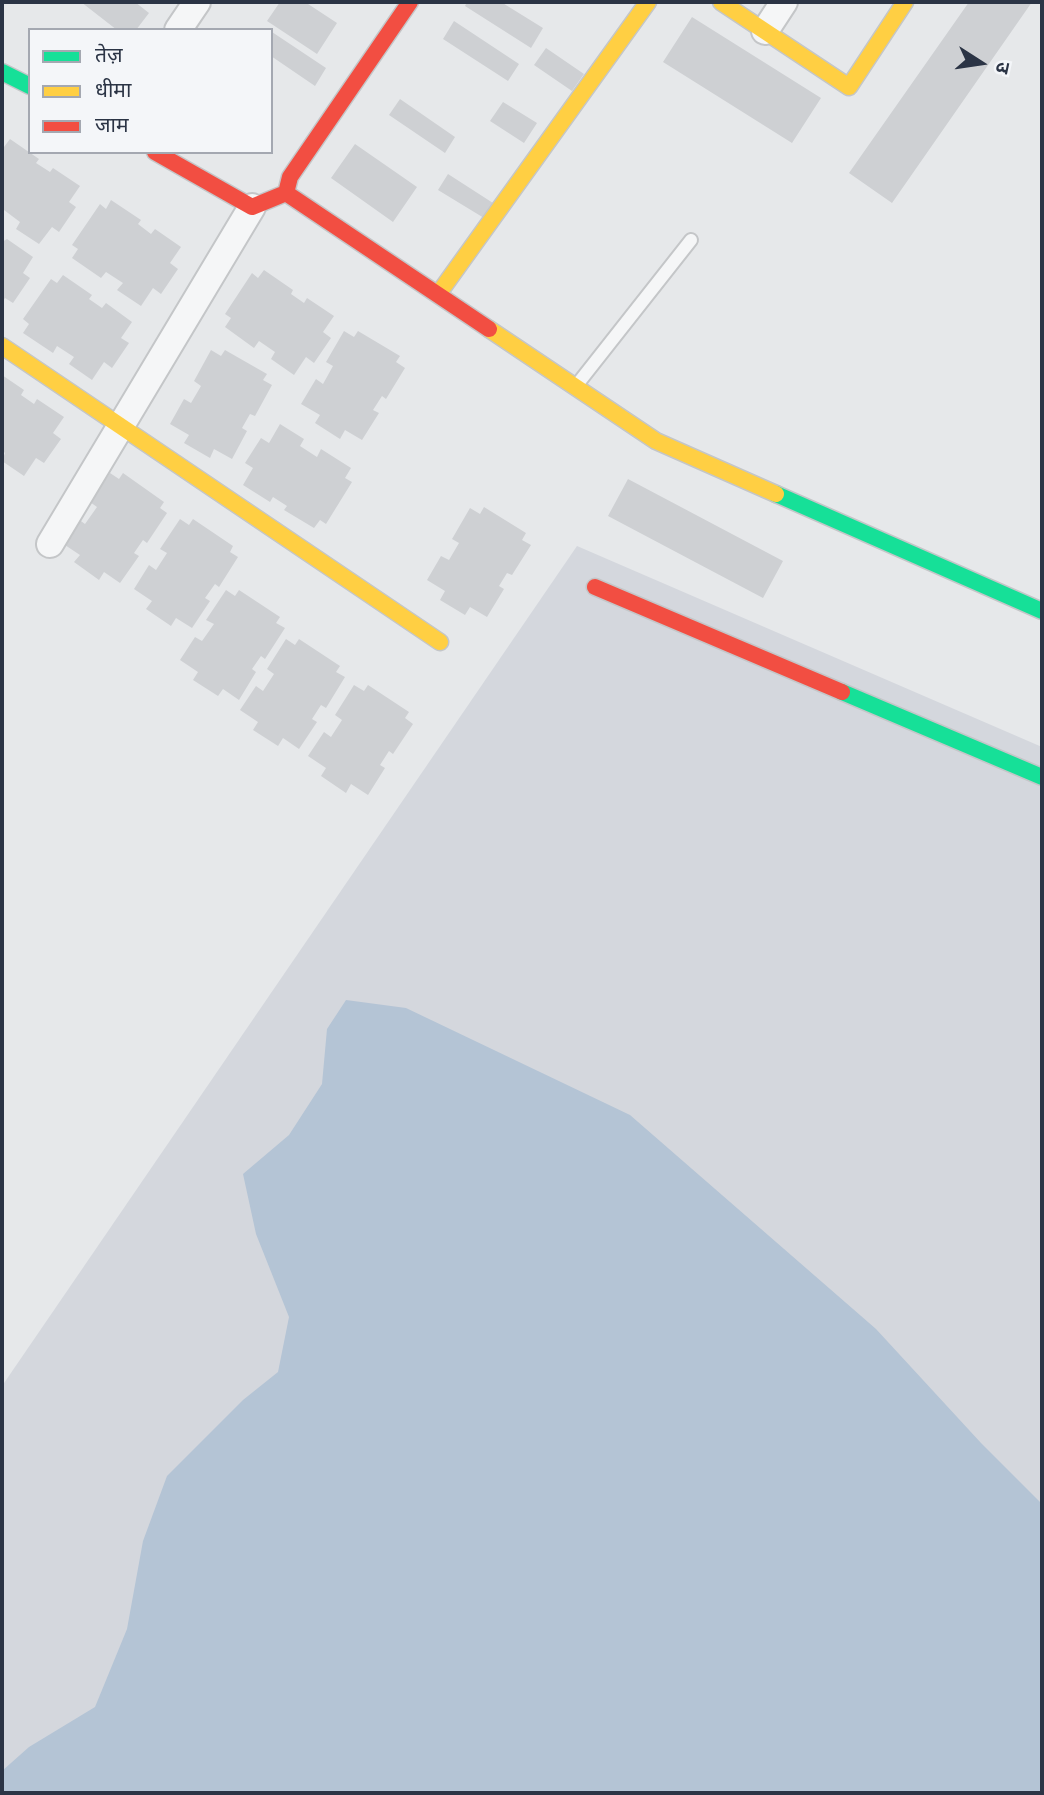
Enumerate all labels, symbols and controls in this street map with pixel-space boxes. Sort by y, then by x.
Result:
legend [28,28,273,154]
north arrow [946,28,1016,98]
text: तेज़ [95,43,123,68]
text: उ [990,60,1014,75]
text: धीमा [95,78,131,103]
text: जाम [95,113,129,138]

